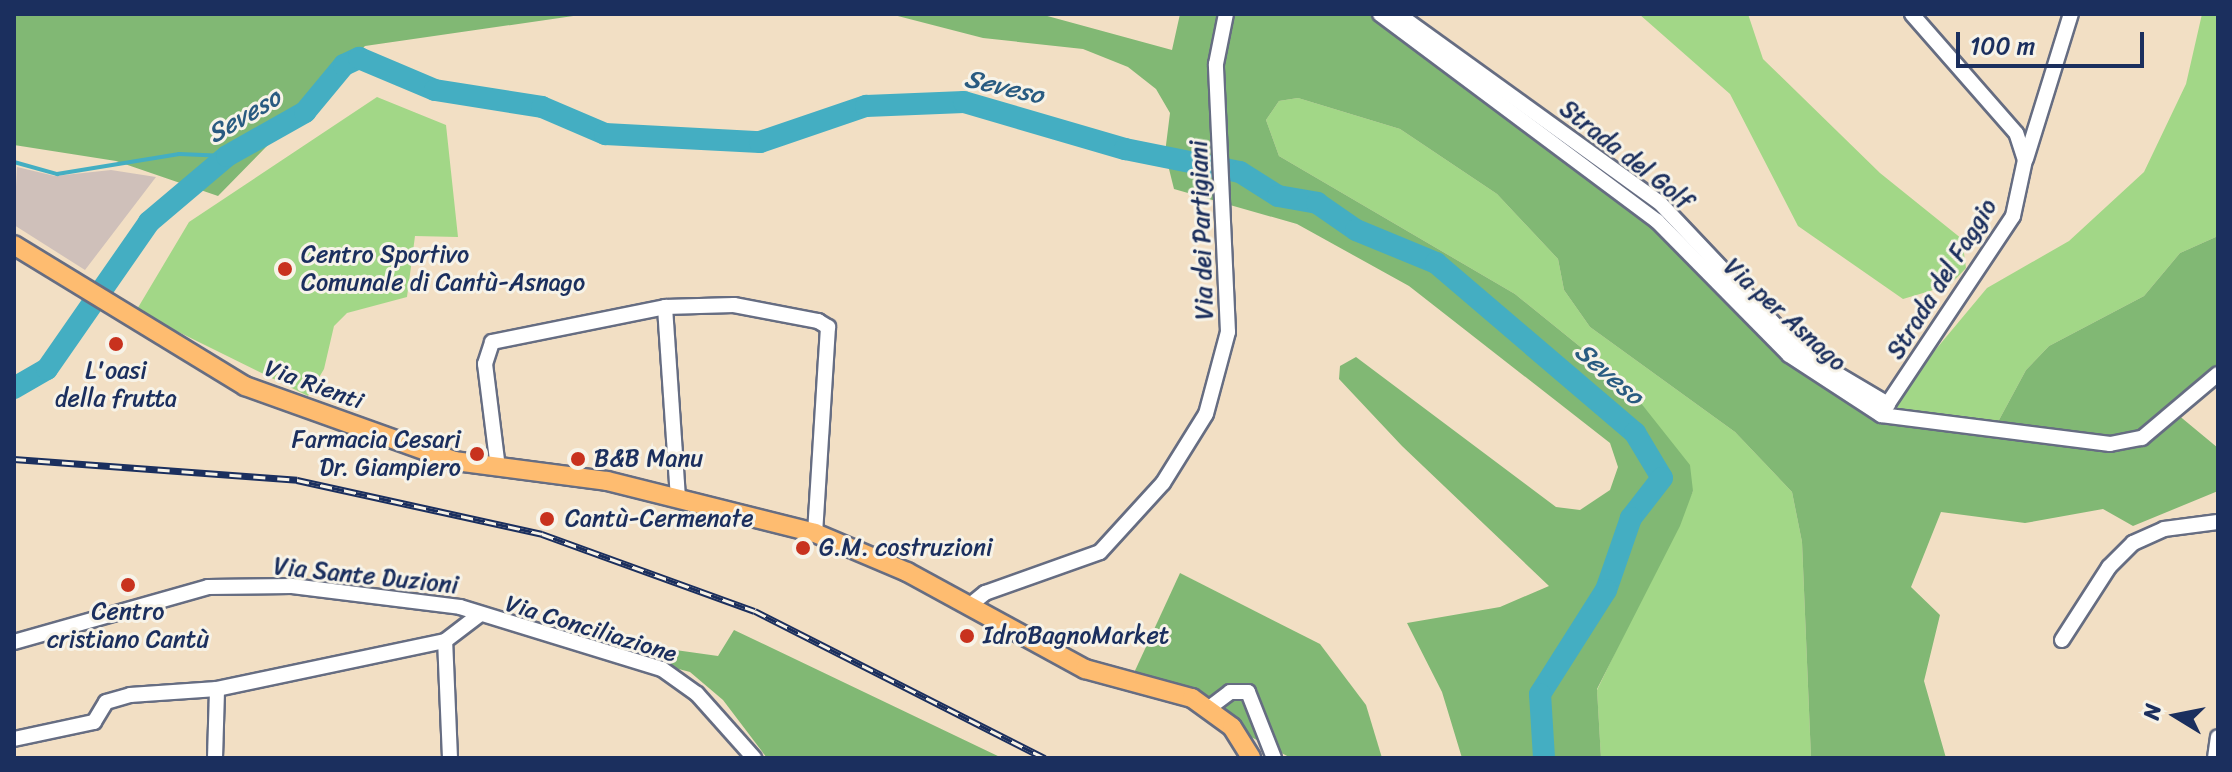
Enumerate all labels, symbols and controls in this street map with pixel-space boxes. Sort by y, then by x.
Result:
scale bar [1960,16,2148,66]
text: 100 m [1970,25,2035,67]
water label: Seveso [962,63,1046,111]
water label: Seveso [202,82,286,150]
street label: Strada del Golf [1554,94,1698,216]
street label: Via dei Partigiani [1184,139,1220,321]
street label: Strada del Faggio [1881,193,2003,365]
place label: Centro Sportivo Comunale di Cantù-Asnago [301,241,585,297]
street label: Via per Asnago [1717,252,1853,378]
marker: Centro Sportivo Comunale di Cantù-Asnago [276,260,294,278]
marker: L'oasi della frutta [107,335,125,353]
water label: Seveso [1569,336,1649,412]
street label: Via Rienti [261,354,367,416]
place label: L'oasi della frutta [55,357,177,413]
place label: Farmacia Cesari Dr. Giampiero [292,426,461,482]
marker: Farmacia Cesari Dr. Giampiero [468,445,486,463]
place label: B&B Manu [594,445,703,473]
marker: B&B Manu [569,450,587,468]
place label: Cantù-Cermenate [565,505,754,533]
marker: Cantù-Cermenate [536,508,558,530]
place label: G.M. costruzioni [819,534,993,562]
marker: G.M. costruzioni [794,539,812,557]
street label: Via Sante Duzioni [273,552,459,600]
marker: Centro cristiano Cantù [119,576,137,594]
street label: Via Conciliazione [501,589,681,669]
place label: Centro cristiano Cantù [47,598,209,654]
place label: IdroBagnoMarket [983,622,1169,650]
marker: IdroBagnoMarket [958,627,976,645]
north arrow [2136,676,2216,756]
text: N [2131,701,2172,723]

